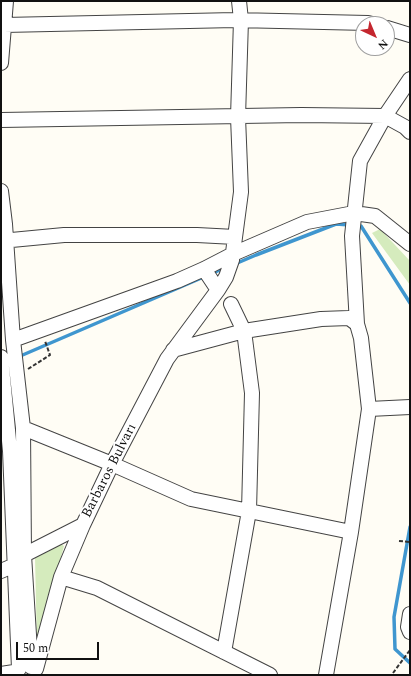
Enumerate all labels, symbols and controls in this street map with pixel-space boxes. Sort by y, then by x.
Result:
north arrow [355,16,395,56]
text: N [374,35,392,54]
street label: Barbaros Bulvarı [79,421,141,521]
scale bar [18,634,101,660]
text: 50 m [23,639,48,658]

